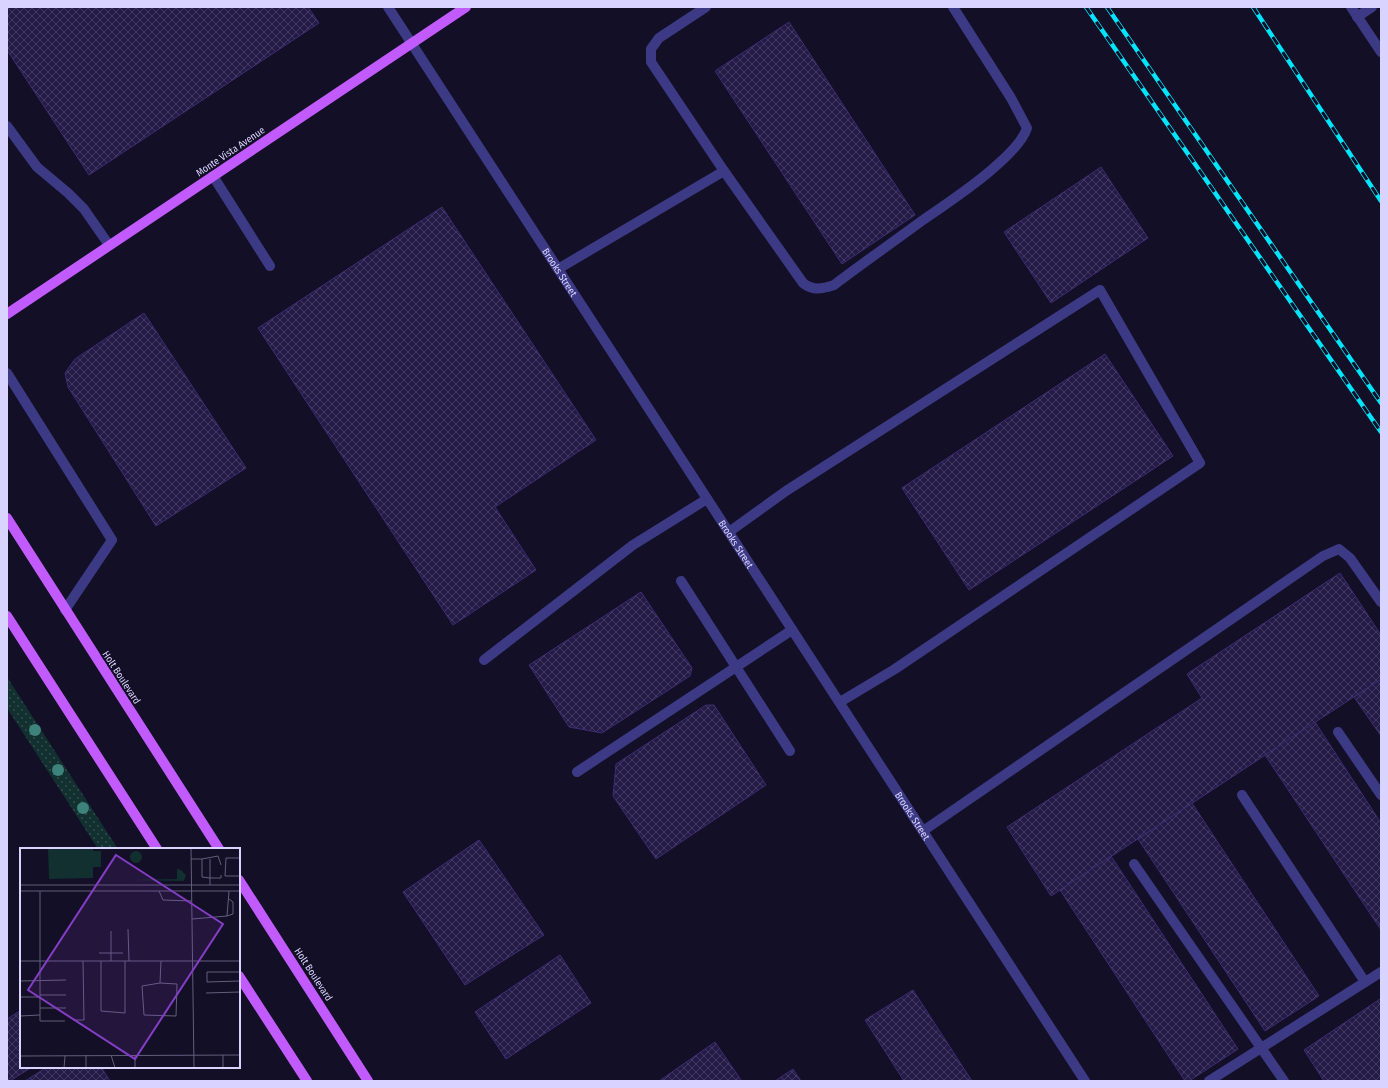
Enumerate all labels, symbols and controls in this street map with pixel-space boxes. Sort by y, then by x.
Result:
street label: Monte Vista Avenue [194,124,267,179]
street label: Brooks Street [539,246,580,300]
street label: Brooks Street [716,518,756,571]
street label: Holt Boulevard [100,649,143,706]
street label: Brooks Street [892,790,932,843]
inset map [20,848,240,1068]
street label: Holt Boulevard [292,946,335,1003]

